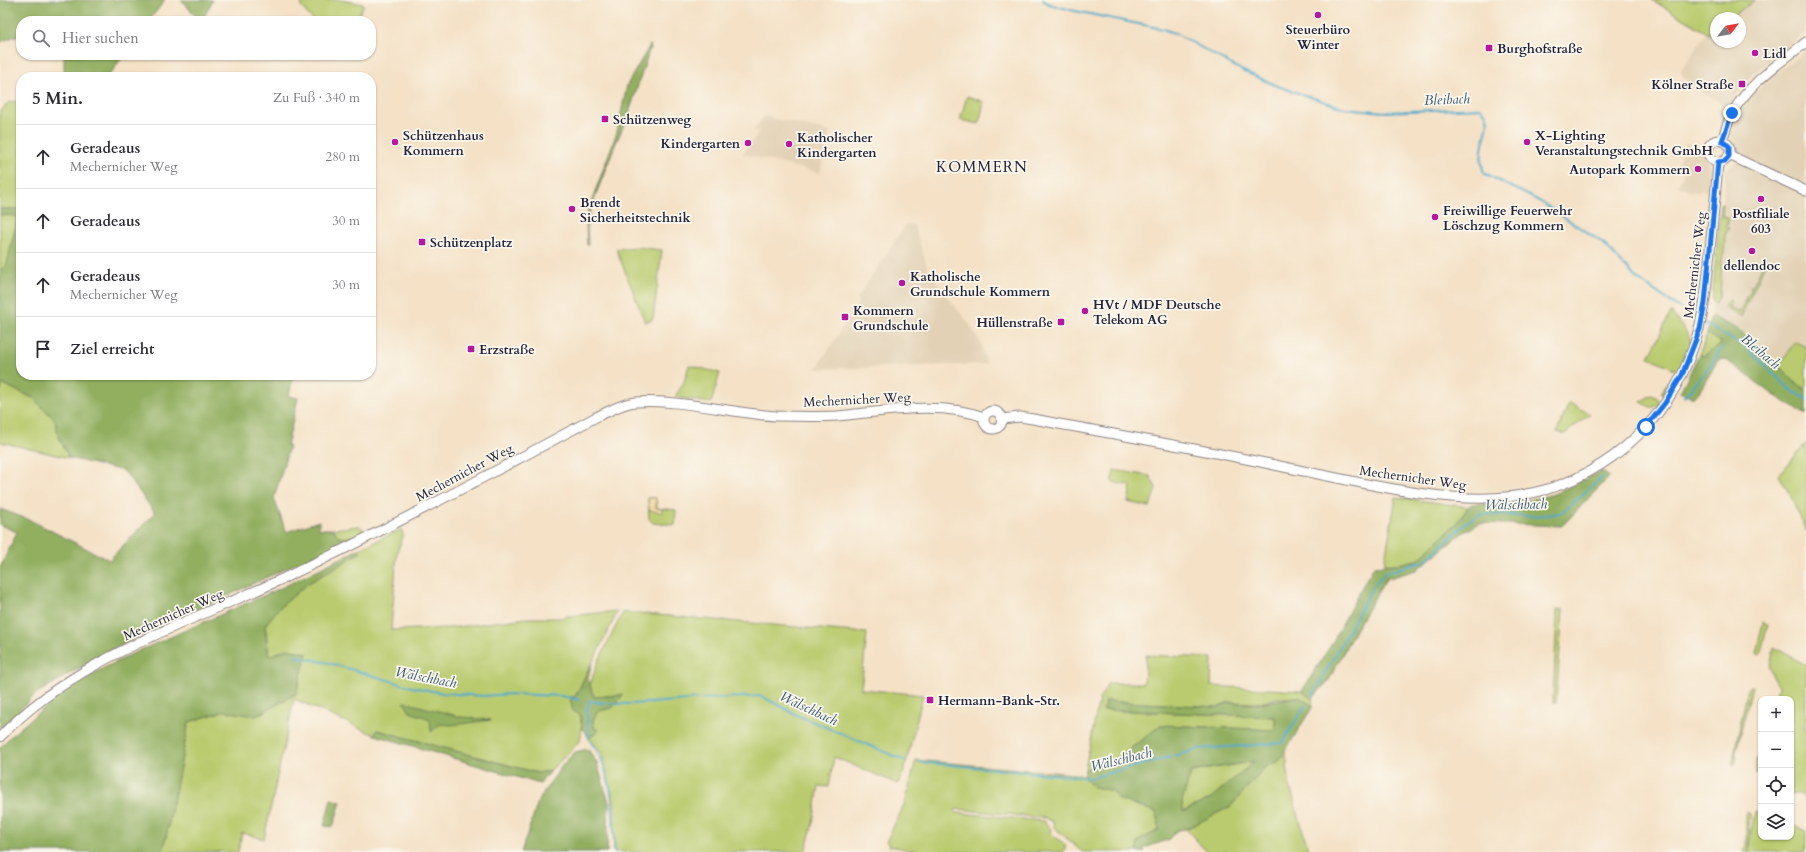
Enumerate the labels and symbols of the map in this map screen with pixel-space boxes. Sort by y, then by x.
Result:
marker: Steuerbüro Winter [1313,10,1323,20]
north arrow [1710,12,1746,48]
place label: Steuerbüro Winter [1286,21,1351,54]
place label: Burghofstraße [1497,40,1583,58]
marker: Burghofstraße [1484,43,1494,53]
place label: Lidl [1763,45,1787,63]
marker: Lidl [1750,48,1760,58]
place label: Kölner Straße [1651,76,1734,94]
marker: Kölner Straße [1737,79,1747,89]
water label: Bleibach [1424,89,1470,110]
route end [1723,104,1741,122]
place label: Schützenweg [613,111,691,129]
marker: Schützenweg [600,114,610,124]
place label: Schützenhaus Kommern [403,127,484,160]
place label: X-Lighting Veranstaltungstechnik GmbH [1535,127,1714,160]
place label: Katholischer Kindergarten [797,129,877,162]
place label: Kindergarten [660,135,741,153]
marker: Schützenhaus Kommern [390,137,400,147]
marker: X-Lighting Veranstaltungstechnik GmbH [1522,137,1532,147]
marker: Kindergarten [743,138,753,148]
marker: Katholischer Kindergarten [784,139,794,149]
district label: KOMMERN [936,157,1028,177]
place label: Autopark Kommern [1569,161,1691,179]
marker: Autopark Kommern [1693,164,1703,174]
place label: Brendt Sicherheitstechnik [580,194,692,227]
marker: Postfiliale 603 [1756,194,1766,204]
place label: Freiwillige Feuerwehr Löschzug Kommern [1443,202,1573,235]
marker: Brendt Sicherheitstechnik [567,204,577,214]
place label: Postfiliale 603 [1732,205,1790,238]
street label: Mechernicher Weg [1679,210,1711,320]
marker: Freiwillige Feuerwehr Löschzug Kommern [1430,212,1440,222]
place label: Schützenplatz [430,234,513,252]
marker: Schützenplatz [417,237,427,247]
marker: dellendoc [1747,246,1757,256]
place label: dellendoc [1724,257,1780,275]
place label: Katholische Grundschule Kommern [910,268,1051,301]
marker: Katholische Grundschule Kommern [897,278,907,288]
place label: HVt / MDF Deutsche Telekom AG [1093,296,1221,329]
place label: Kommern Grundschule [853,302,929,335]
marker: HVt / MDF Deutsche Telekom AG [1080,306,1090,316]
marker: Kommern Grundschule [840,312,850,322]
place label: Hüllenstraße [976,314,1053,332]
marker: Hüllenstraße [1056,317,1066,327]
water label: Bleibach [1737,329,1785,374]
place label: Erzstraße [479,341,535,359]
marker: Erzstraße [466,344,476,354]
street label: Mechernicher Weg [803,388,912,412]
route start [1637,418,1655,436]
street label: Mechernicher Weg [413,439,517,506]
street label: Mechernicher Weg [1358,462,1468,494]
water label: Wälschbach [1485,494,1548,515]
street label: Mechernicher Weg [121,585,227,645]
water label: Wälschbach [394,662,459,693]
water label: Wälschbach [777,687,841,730]
place label: Hermann-Bank-Str. [938,692,1060,710]
marker: Hermann-Bank-Str. [925,695,935,705]
water label: Wälschbach [1089,743,1154,776]

